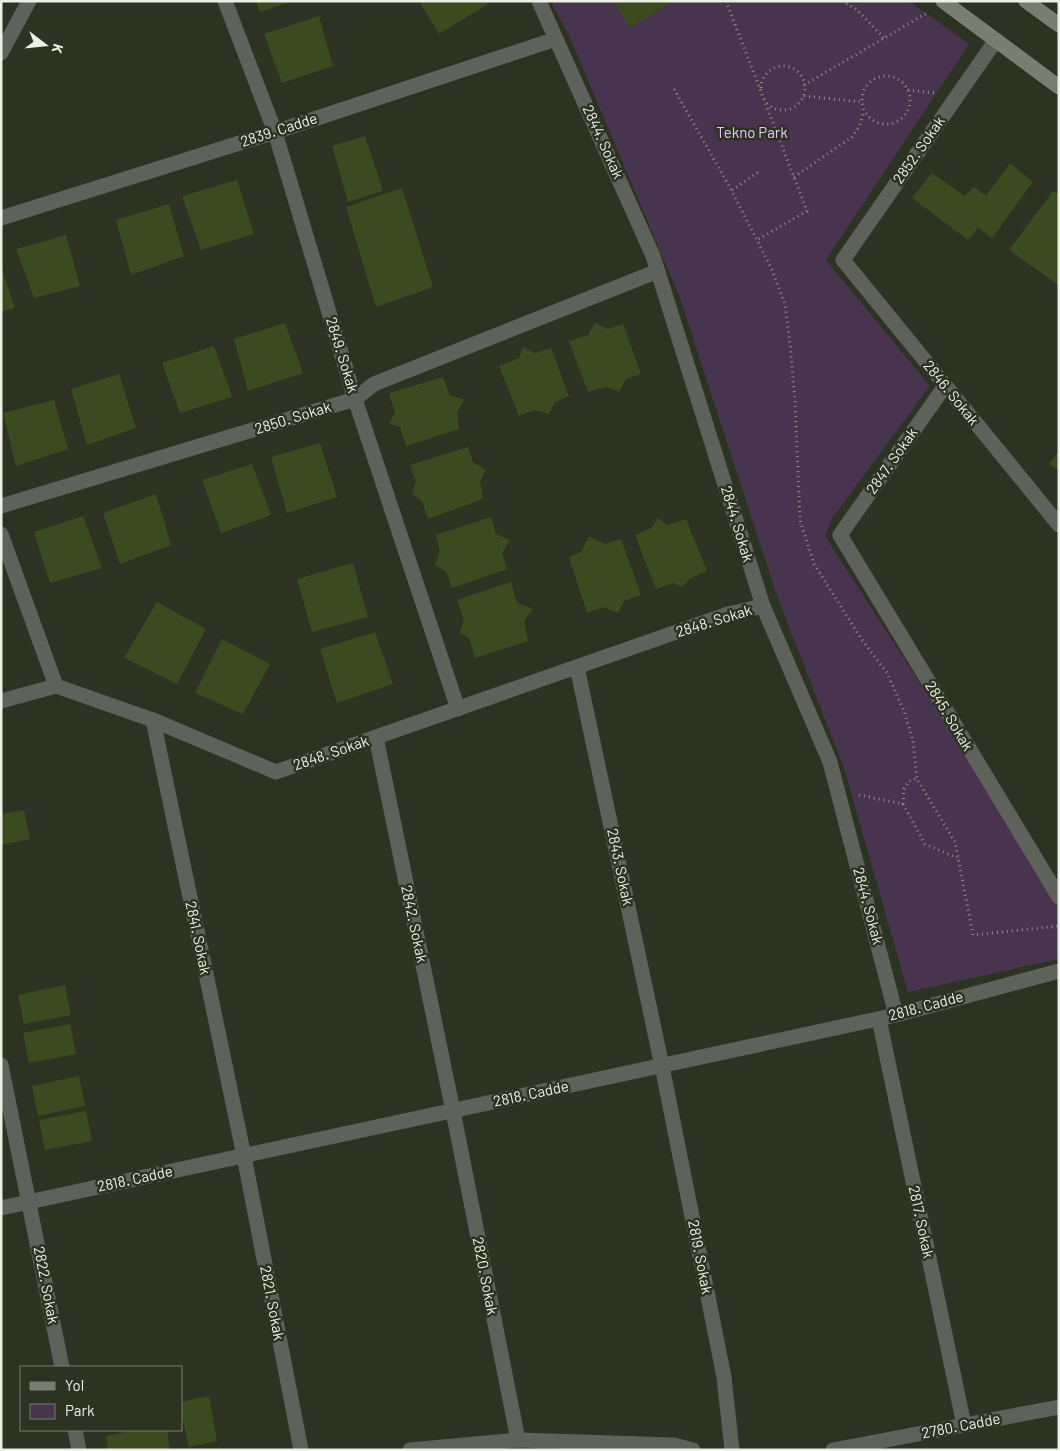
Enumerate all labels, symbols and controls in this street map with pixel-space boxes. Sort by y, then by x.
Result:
north arrow [20,20,70,70]
text: K [49,42,67,56]
street label: 2844. Sokak [580,102,628,182]
street label: 2839. Cadde [238,108,319,150]
street label: 2852. Sokak [888,112,948,187]
park label: Tekno Park [716,123,788,141]
street label: 2849. Sokak [323,314,363,395]
street label: 2846. Sokak [920,356,984,429]
street label: 2850. Sokak [252,397,333,437]
street label: 2847. Sokak [862,423,921,497]
street label: 2844. Sokak [718,483,758,565]
street label: 2848. Sokak [673,600,754,640]
street label: 2845. Sokak [922,677,978,754]
street label: 2848. Sokak [291,731,371,773]
street label: 2843. Sokak [604,827,638,908]
street label: 2844. Sokak [850,865,888,947]
street label: 2842. Sokak [398,883,432,965]
street label: 2841. Sokak [182,899,216,977]
street label: 2818. Cadde [886,986,965,1024]
street label: 2818. Cadde [491,1076,570,1110]
street label: 2818. Cadde [95,1161,174,1195]
street label: 2817. Sokak [906,1184,939,1260]
street label: 2819. Sokak [685,1218,717,1296]
street label: 2820. Sokak [470,1235,502,1317]
street label: 2822. Sokak [31,1245,63,1326]
street label: 2821. Sokak [257,1264,289,1342]
legend [20,1366,182,1431]
text: Yol [65,1376,84,1394]
text: Park [65,1401,95,1419]
street label: 2780. Cadde [920,1409,1002,1441]

